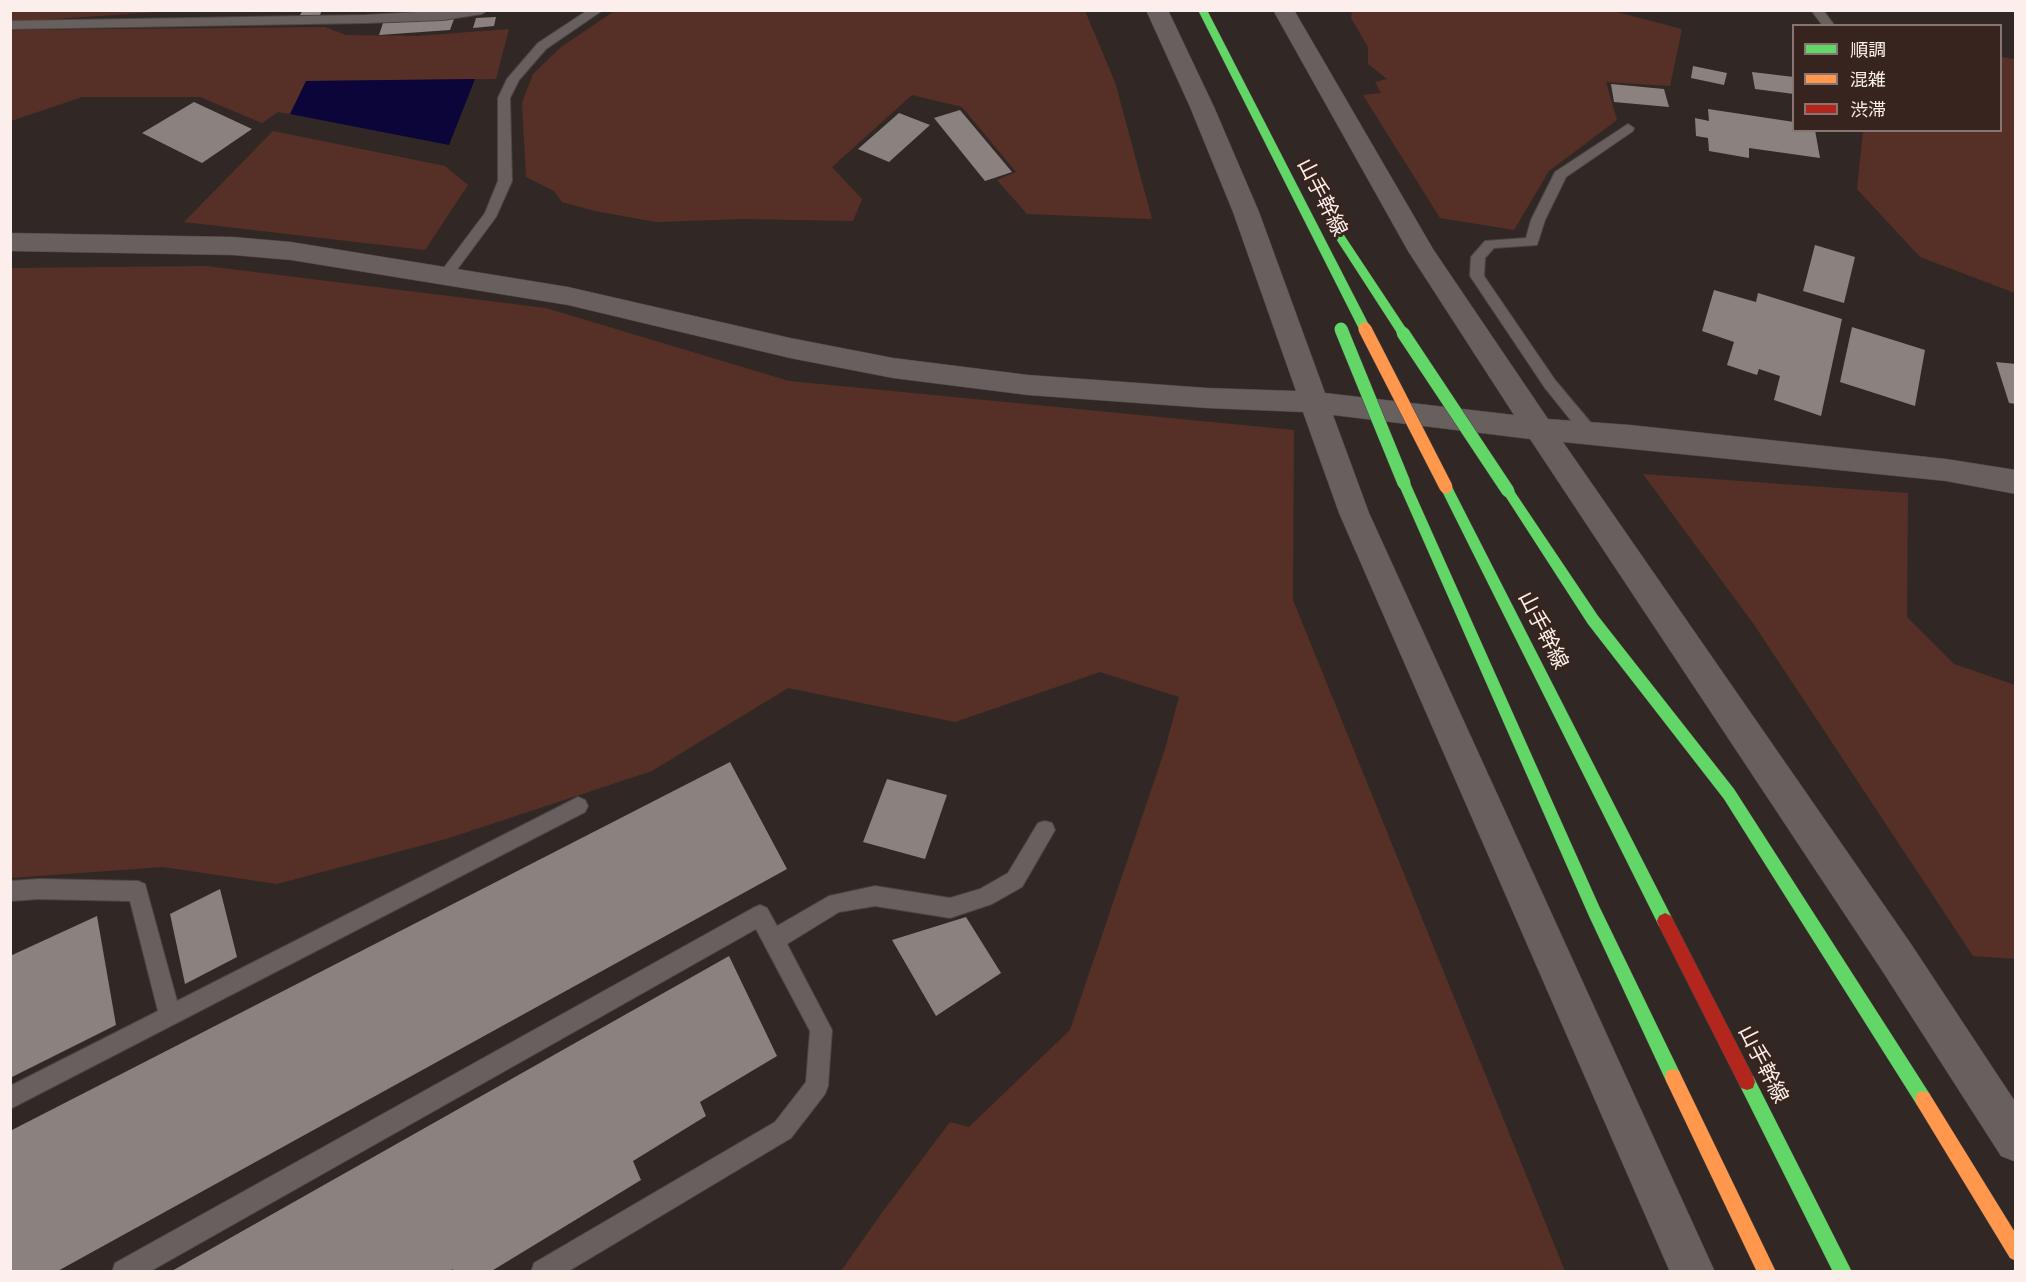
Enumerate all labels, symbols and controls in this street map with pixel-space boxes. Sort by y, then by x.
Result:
legend [1792,24,2002,132]
text: 順調 [1850,37,1886,62]
text: 混雑 [1850,67,1886,92]
text: 渋滞 [1850,97,1886,122]
street label: 山手幹線 [1291,155,1351,241]
street label: 山手幹線 [1512,588,1572,674]
street label: 山手幹線 [1732,1022,1792,1108]

